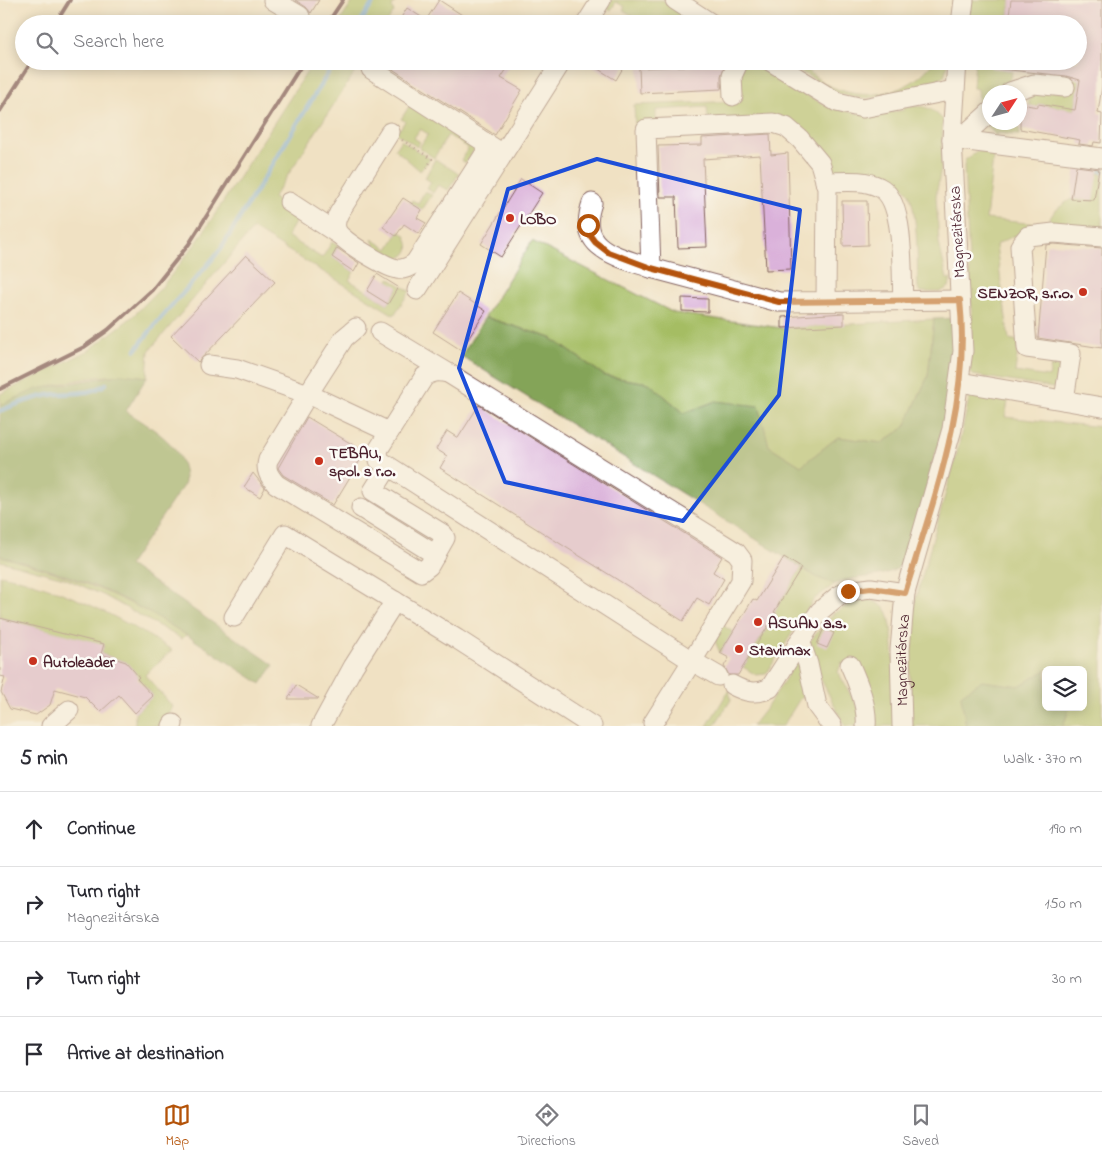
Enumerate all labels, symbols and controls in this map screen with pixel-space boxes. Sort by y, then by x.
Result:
search box [15,15,1087,70]
icon: search [33,29,61,57]
text: Search here [73,29,164,56]
north arrow [982,85,1027,130]
street label: Magnezitárska [944,185,972,279]
place label: LOBO [520,208,557,232]
marker: LOBO [504,212,516,224]
route start [577,214,600,237]
place label: SENZOR, s.r.o. [977,282,1074,306]
marker: SENZOR, s.r.o. [1077,286,1089,298]
place label: TEBAU, spol. s r.o. [329,442,396,484]
marker: TEBAU, spol. s r.o. [313,455,325,467]
route end [837,580,860,603]
place label: ASUAN a.s. [768,612,847,636]
street label: Magnezitárska [890,613,917,707]
marker: ASUAN a.s. [752,616,764,628]
place label: Stavimax [749,639,811,663]
marker: Stavimax [733,643,745,655]
place label: Autoleader [43,651,116,675]
marker: Autoleader [27,655,39,667]
map controls [1042,666,1087,711]
button: layers [1042,666,1087,711]
text: 5 min [20,744,68,774]
text: Walk · 370 m [1003,747,1082,771]
icon: ahead [20,815,48,843]
text: Continue [67,816,135,843]
text: 190 m [1049,817,1082,841]
text: Turn right [67,879,140,906]
icon: right [20,890,48,918]
text: 150 m [1044,892,1082,916]
text: Magnezitárska [67,906,159,930]
icon: right [20,965,48,993]
text: Turn right [67,966,140,993]
text: 30 m [1052,967,1082,991]
icon: arrive [20,1040,48,1068]
text: Arrive at destination [67,1041,224,1068]
tab: Map [163,1101,191,1152]
tab: Directions [518,1101,576,1152]
tab: Saved [902,1101,939,1152]

